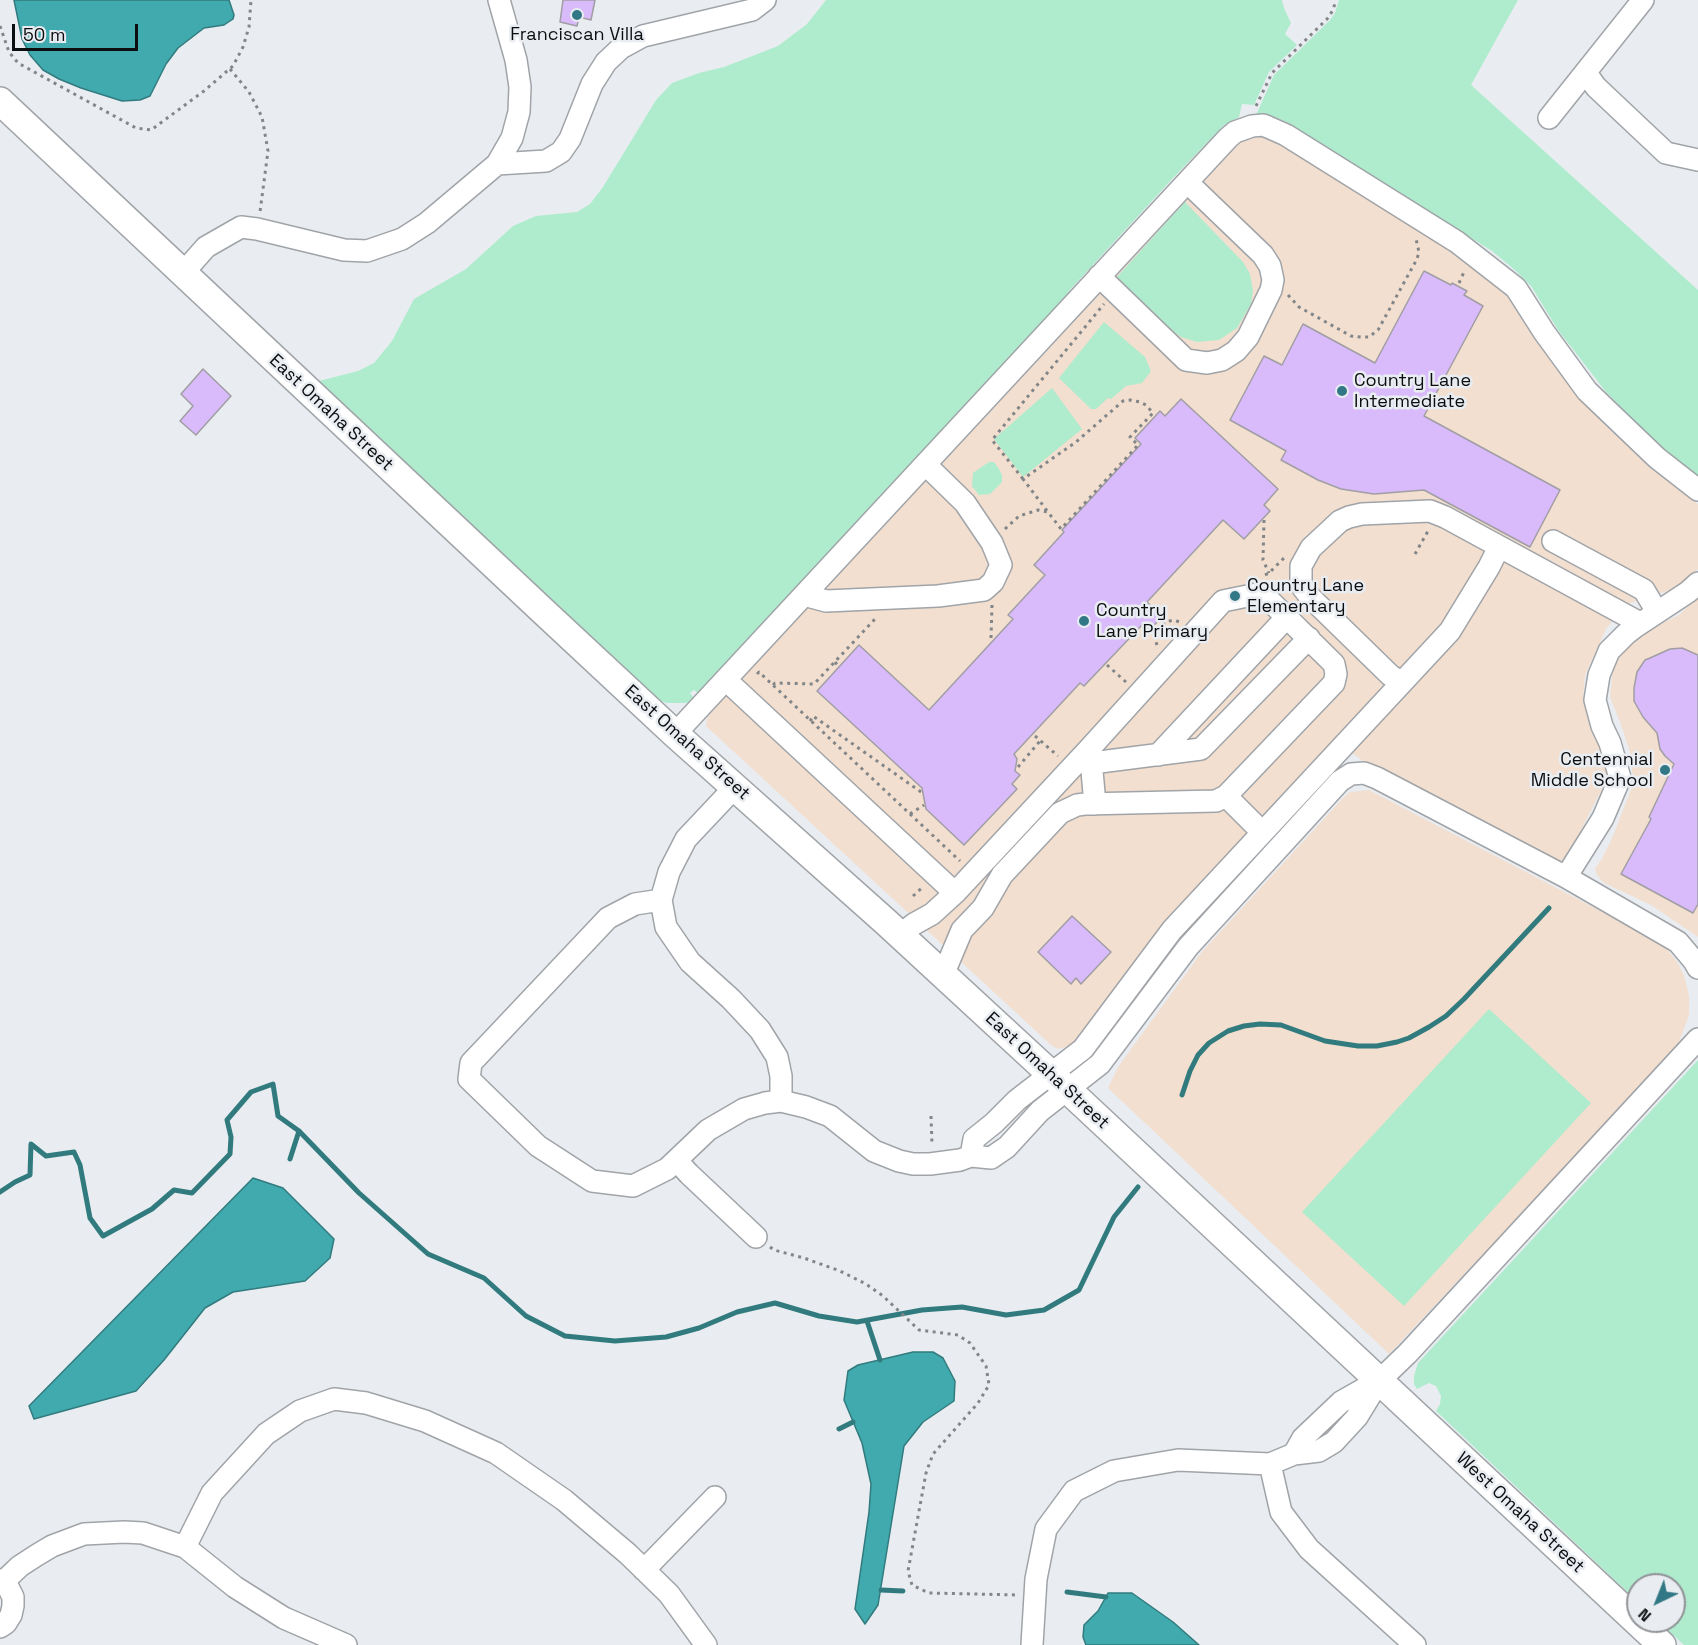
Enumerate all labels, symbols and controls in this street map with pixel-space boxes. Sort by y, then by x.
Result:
marker: Franciscan Villa [570,8,584,22]
scale bar [15,12,141,50]
text: 50 m [23,23,65,46]
place label: Franciscan Villa [510,24,644,46]
street label: East Omaha Street [265,350,397,476]
place label: Country Lane Intermediate [1354,370,1471,412]
marker: Country Lane Intermediate [1335,384,1349,398]
place label: Country Lane Elementary [1247,575,1364,618]
marker: Country Lane Elementary [1228,589,1242,603]
place label: Country Lane Primary [1096,600,1208,642]
marker: Country Lane Primary [1077,614,1091,628]
street label: East Omaha Street [620,681,754,805]
place label: Centennial Middle School [1531,749,1653,792]
marker: Centennial Middle School [1658,763,1672,777]
street label: East Omaha Street [981,1008,1113,1134]
street label: West Omaha Street [1451,1448,1589,1578]
north arrow [1626,1573,1686,1633]
text: N [1634,1604,1656,1626]

